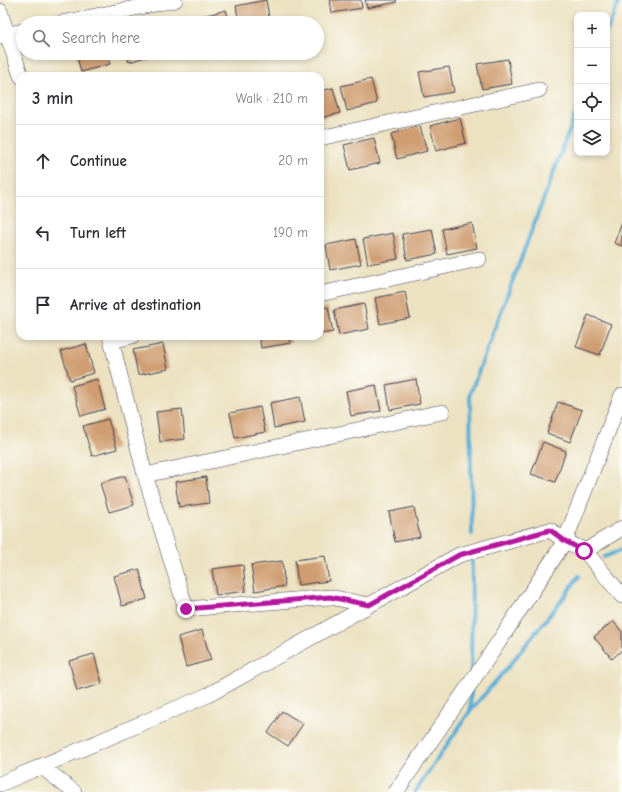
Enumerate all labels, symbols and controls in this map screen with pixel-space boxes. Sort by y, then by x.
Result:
map controls [574,12,610,156]
button: + [574,12,610,48]
search box [16,16,324,60]
icon: search [30,27,52,49]
text: Search here [62,29,140,47]
button: − [574,48,610,84]
button: locate [574,84,610,120]
text: 3 min [32,89,73,108]
text: Walk · 210 m [236,91,308,106]
button: layers [574,120,610,156]
icon: ahead [32,150,54,172]
text: Continue [70,152,127,170]
text: 20 m [278,153,308,168]
icon: left [32,222,54,244]
text: Turn left [70,224,126,242]
text: 190 m [273,225,308,240]
icon: arrive [32,294,54,316]
text: Arrive at destination [70,296,201,314]
route start [575,542,593,560]
route end [177,600,195,618]

